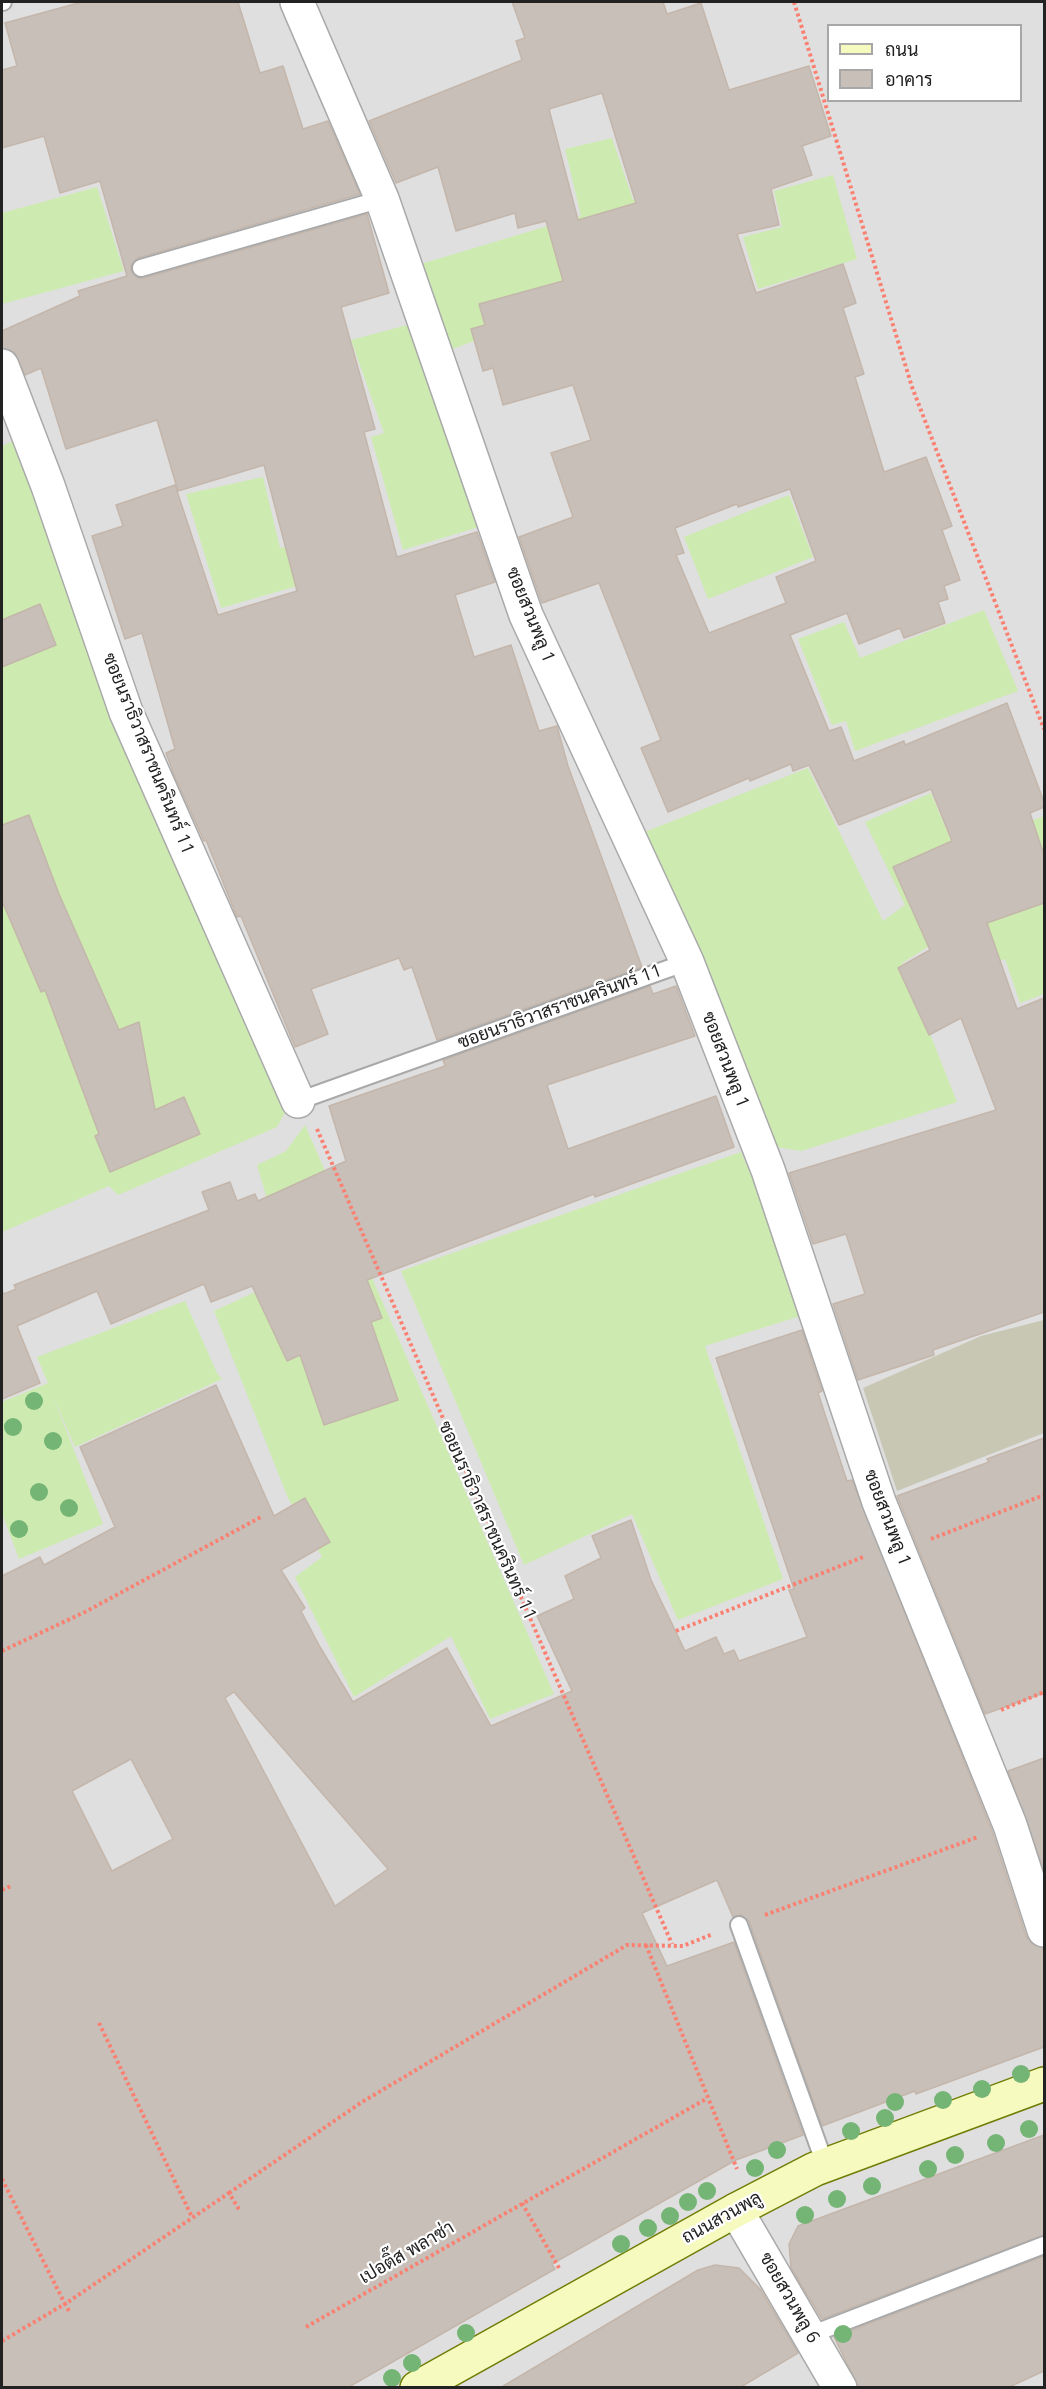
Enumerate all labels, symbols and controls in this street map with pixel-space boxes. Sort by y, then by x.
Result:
legend [827,24,1022,102]
text: ถนน [885,37,918,61]
text: อาคาร [885,67,933,91]
street label: ซอยสวนพลู 1 [501,564,559,666]
street label: ซอยนราธิวาสราชนครินทร์ 11 [98,650,198,858]
street label: ซอยนราธิวาสราชนครินทร์ 11 [455,960,665,1054]
street label: ซอยสวนพลู 1 [697,1009,753,1111]
street label: ซอยนราธิวาสราชนครินทร์ 11 [433,1418,541,1624]
street label: ซอยสวนพลู 1 [859,1467,915,1569]
street label: ถนนสวนพลู [678,2187,766,2249]
street label: เปอติ๊ส พลาซ่า [356,2217,458,2289]
street label: ซอยสวนพลู 6 [754,2249,824,2347]

